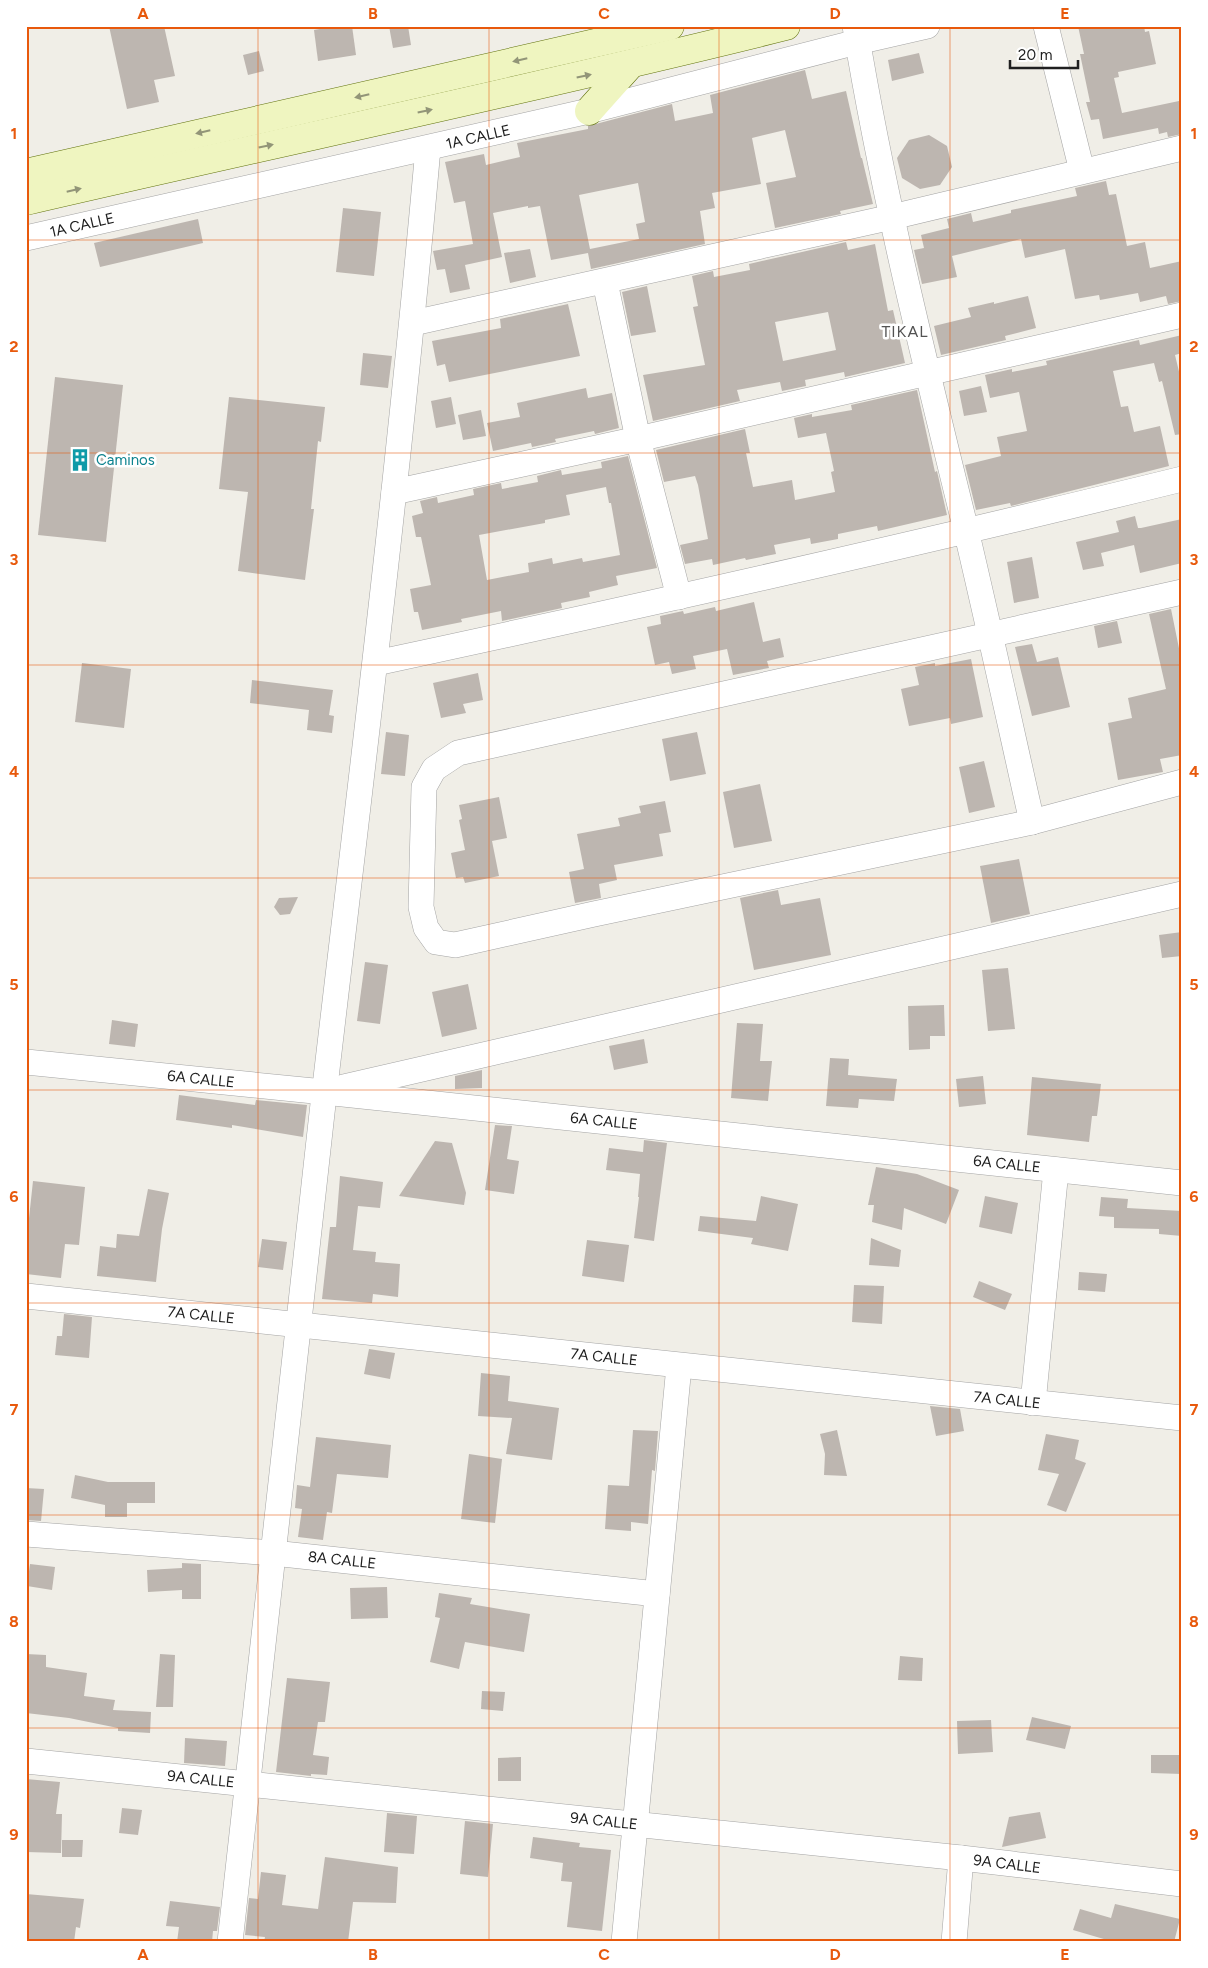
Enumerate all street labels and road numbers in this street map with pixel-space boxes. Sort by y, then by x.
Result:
street label: 1A CALLE [444,121,512,153]
street label: 1A CALLE [48,209,116,241]
street label: 6A CALLE [166,1067,236,1091]
street label: 6A CALLE [569,1109,639,1133]
street label: 6A CALLE [972,1152,1042,1176]
street label: 7A CALLE [167,1303,235,1327]
street label: 7A CALLE [570,1345,638,1369]
street label: 7A CALLE [973,1388,1041,1412]
street label: 8A CALLE [307,1547,377,1573]
street label: 9A CALLE [166,1767,236,1791]
street label: 9A CALLE [569,1809,639,1833]
street label: 9A CALLE [972,1851,1042,1877]

